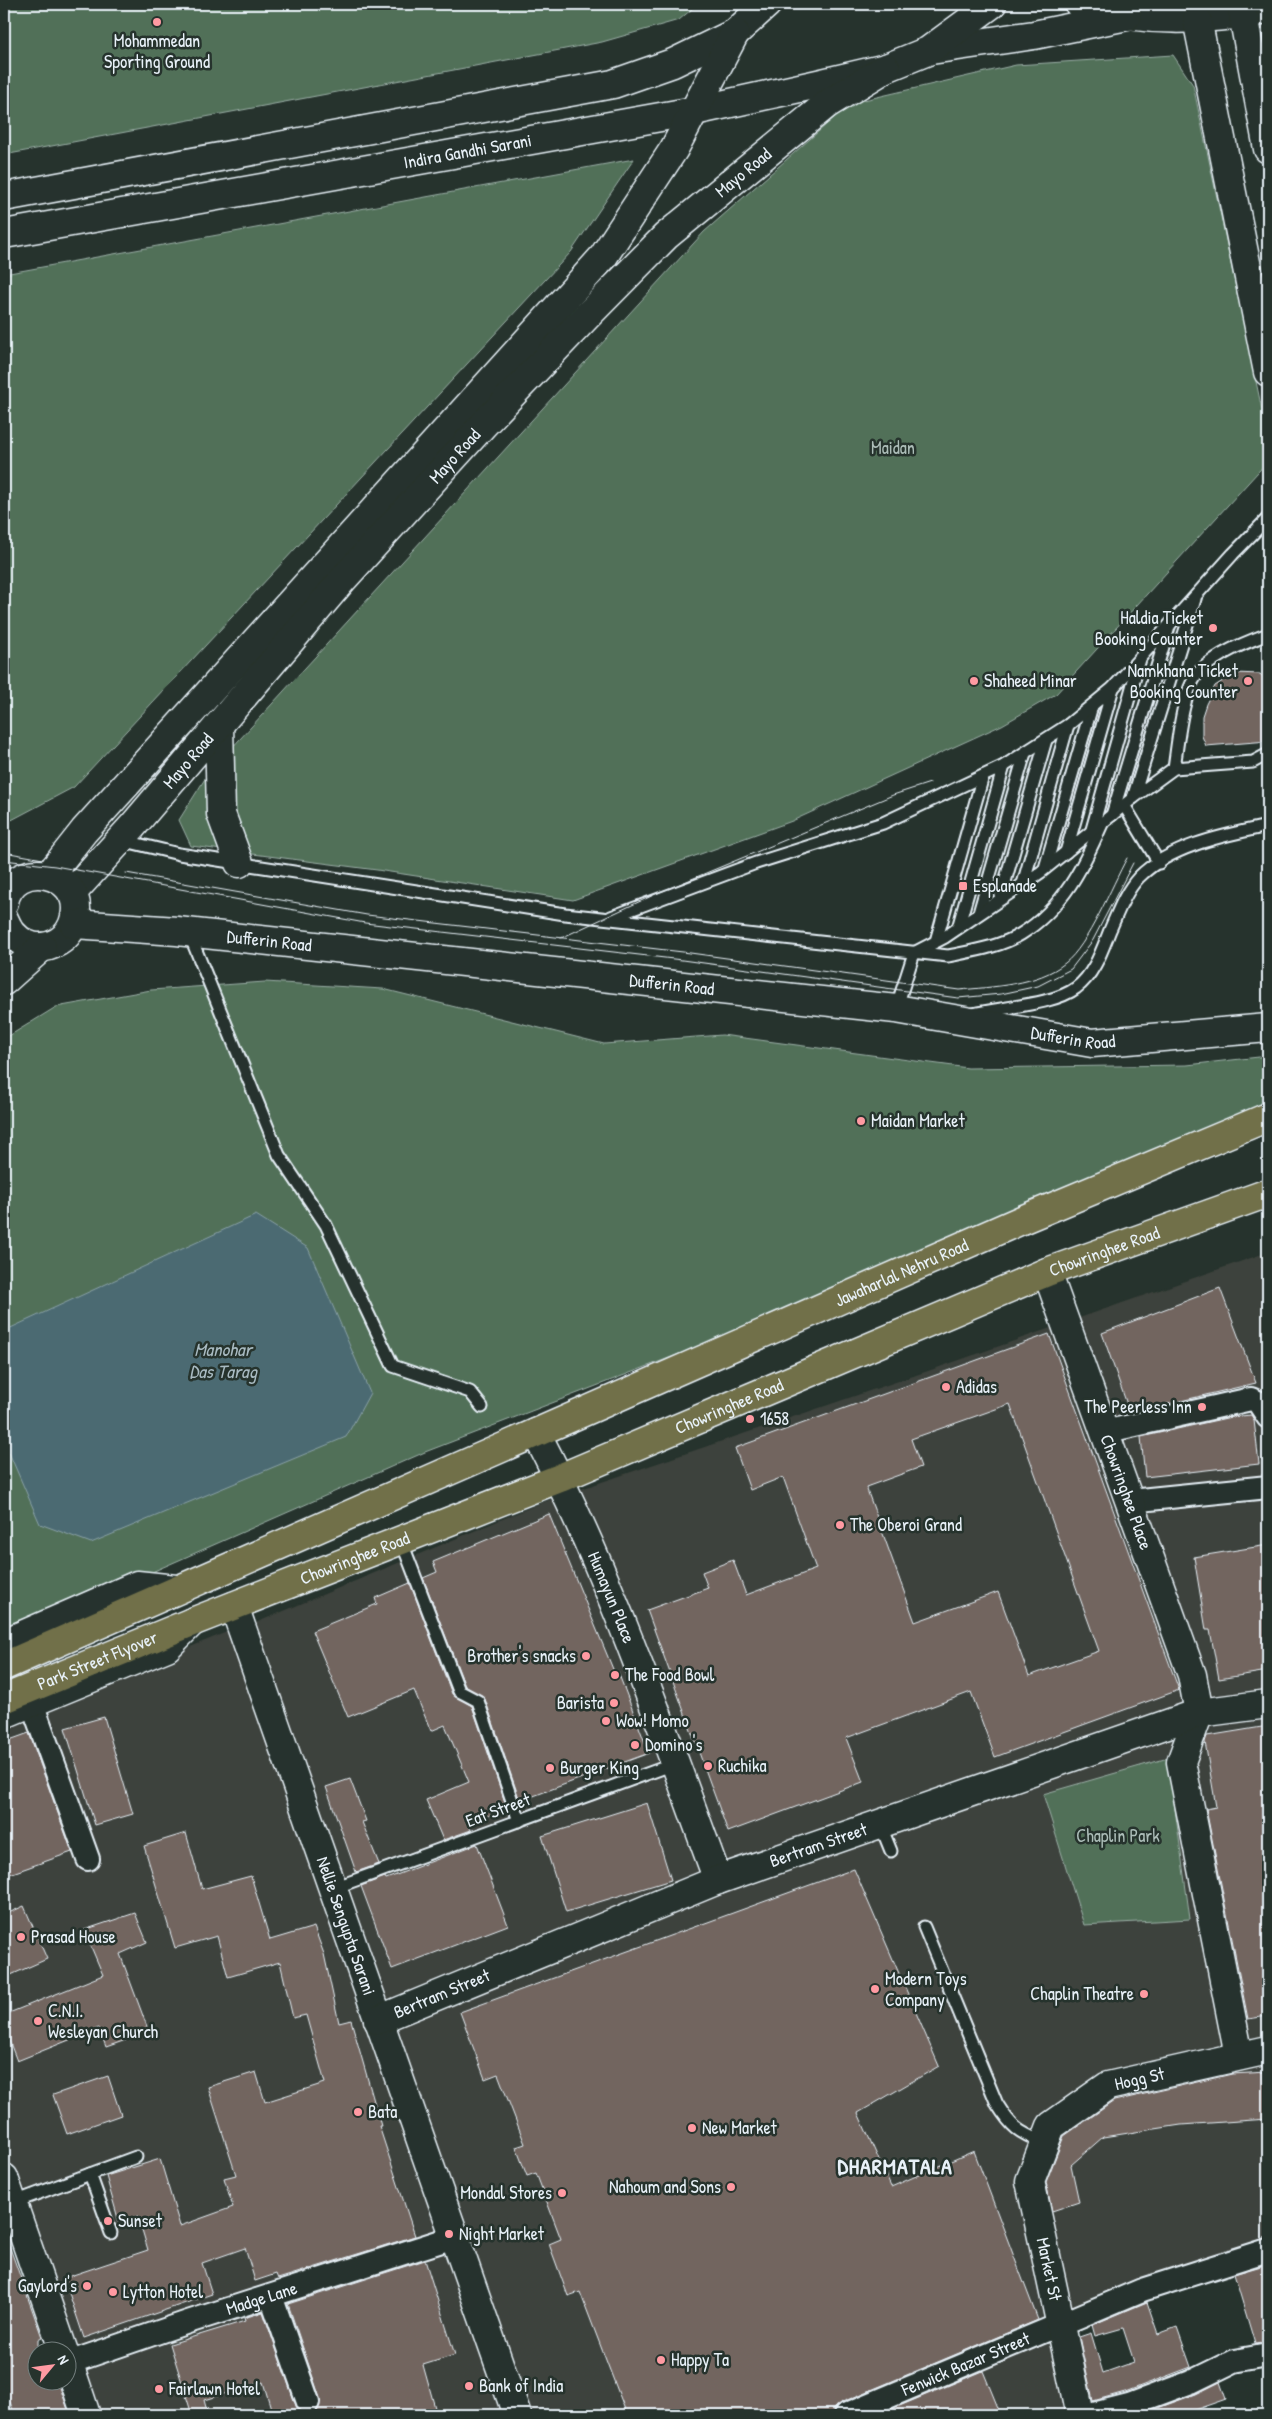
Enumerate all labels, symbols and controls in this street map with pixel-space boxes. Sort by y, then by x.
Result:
marker: Mohammedan Sporting Ground [151,16,163,28]
place label: Mohammedan Sporting Ground [104,28,210,74]
street label: Indira Gandhi Sarani [402,127,534,175]
street label: Mayo Road [709,142,777,203]
street label: Mayo Road [423,423,486,489]
park label: Maidan [871,435,915,460]
place label: Haldia Ticket Booking Counter [1095,605,1204,651]
marker: Haldia Ticket Booking Counter [1207,622,1219,634]
place label: Namkhana Ticket Booking Counter [1127,658,1239,704]
place label: Shaheed Minar [984,668,1077,693]
marker: Shaheed Minar [968,675,980,687]
marker: Namkhana Ticket Booking Counter [1242,675,1254,687]
street label: Mayo Road [157,727,219,794]
place label: Esplanade [973,873,1037,898]
marker: Esplanade [957,880,969,892]
street label: Dufferin Road [226,923,313,958]
street label: Dufferin Road [628,967,716,1001]
street label: Dufferin Road [1029,1020,1116,1055]
place label: Maidan Market [871,1108,965,1133]
marker: Maidan Market [855,1115,867,1127]
street label: Chowringhee Road [1045,1220,1163,1282]
street label: Jawaharlal Nehru Road [831,1232,972,1312]
water label: Manohar Das Tarag [189,1336,258,1384]
street label: Chowringhee Road [671,1372,787,1440]
place label: Adidas [956,1374,997,1399]
marker: Adidas [940,1381,952,1393]
place label: The Peerless Inn [1084,1394,1192,1419]
marker: The Peerless Inn [1196,1401,1208,1413]
place label: 1658 [760,1406,789,1431]
marker: 1658 [744,1413,756,1425]
street label: Chowringhee Place [1094,1431,1159,1553]
place label: The Oberoi Grand [850,1512,962,1537]
marker: The Oberoi Grand [834,1519,846,1531]
street label: Chowringhee Road [296,1525,413,1591]
street label: Humayun Place [582,1548,642,1647]
street label: Park Street Flyover [33,1624,161,1696]
place label: Brother's snacks [467,1643,576,1668]
marker: Brother's snacks [580,1650,592,1662]
place label: The Food Bowl [625,1662,714,1687]
marker: The Food Bowl [609,1669,621,1681]
place label: Barista [557,1690,604,1715]
marker: Barista [608,1697,620,1709]
place label: Wow! Momo [616,1708,689,1733]
marker: Wow! Momo [600,1715,612,1727]
place label: Domino's [645,1732,702,1757]
marker: Domino's [629,1739,641,1751]
place label: Ruchika [718,1753,766,1778]
place label: Burger King [560,1755,639,1780]
marker: Ruchika [702,1760,714,1772]
marker: Burger King [544,1762,556,1774]
street label: Eat Street [462,1786,534,1833]
street label: Bertram Street [766,1816,871,1873]
park label: Chaplin Park [1076,1823,1160,1848]
street label: Nellie Sengupta Sarani [311,1853,382,1999]
place label: Prasad House [31,1924,116,1949]
marker: Prasad House [15,1931,27,1943]
street label: Bertram Street [390,1962,494,2024]
place label: Modern Toys Company [885,1966,967,2012]
place label: Chaplin Theatre [1030,1981,1134,2006]
marker: Modern Toys Company [869,1983,881,1995]
marker: Chaplin Theatre [1138,1988,1150,2000]
place label: C.N.I. Wesleyan Church [48,1998,159,2044]
marker: C.N.I. Wesleyan Church [32,2015,44,2027]
street label: Hogg St [1112,2061,1167,2096]
place label: Bata [368,2099,397,2124]
marker: Bata [352,2106,364,2118]
place label: New Market [702,2115,778,2140]
marker: New Market [686,2122,698,2134]
district label: DHARMATALA [837,2151,953,2181]
place label: Nahoum and Sons [609,2174,721,2199]
place label: Mondal Stores [460,2180,552,2205]
marker: Nahoum and Sons [725,2181,737,2193]
marker: Mondal Stores [556,2187,568,2199]
place label: Sunset [118,2208,163,2233]
marker: Sunset [102,2215,114,2227]
place label: Night Market [459,2221,545,2246]
marker: Night Market [443,2228,455,2240]
street label: Market St [1031,2235,1069,2304]
place label: Gaylord's [18,2273,77,2298]
street label: Madge Lane [223,2275,300,2321]
place label: Lytton Hotel [123,2279,203,2304]
marker: Gaylord's [81,2280,93,2292]
marker: Lytton Hotel [107,2286,119,2298]
street label: Fenwick Bazar Street [897,2325,1034,2402]
north arrow [28,2342,78,2392]
place label: Happy Ta [671,2347,729,2372]
text: N [54,2352,74,2368]
marker: Happy Ta [655,2354,667,2366]
place label: Bank of India [479,2373,563,2398]
place label: Fairlawn Hotel [168,2376,260,2401]
marker: Bank of India [463,2380,475,2392]
marker: Fairlawn Hotel [153,2383,165,2395]

